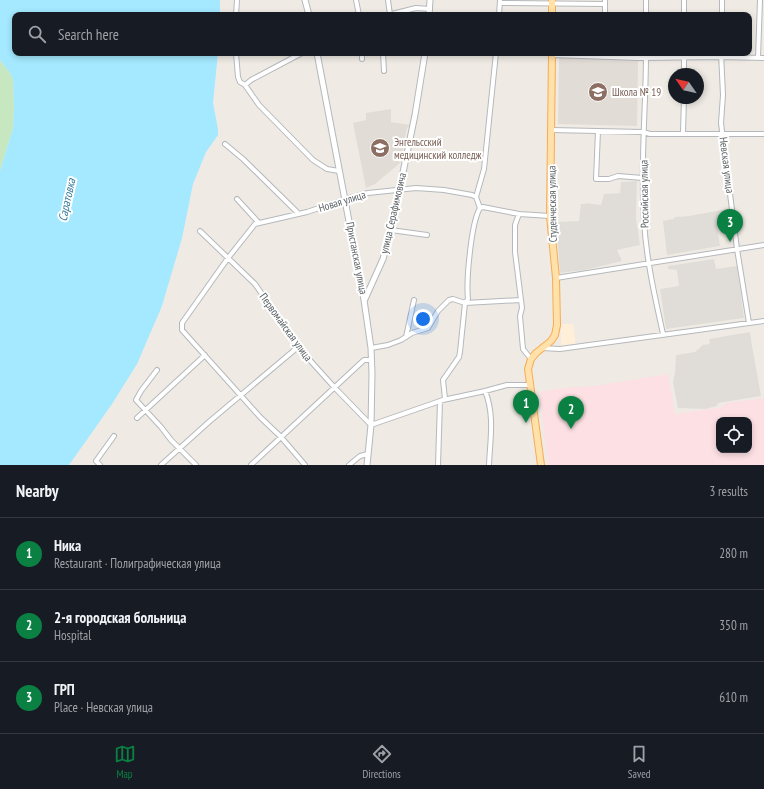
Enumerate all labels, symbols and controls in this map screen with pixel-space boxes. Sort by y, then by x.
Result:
search box [12,12,752,56]
icon: search [26,23,48,45]
text: Search here [58,25,119,44]
north arrow [668,68,704,104]
school or university icon: Школа № 19 [587,81,609,103]
place label: Школа № 19 [612,85,661,99]
place label: Энгельсский медицинский колледж [394,135,481,162]
street label: Невская улица [717,136,737,194]
school or university icon: Энгельсский медицинский колледж [369,137,391,159]
street label: Российская улица [636,160,652,228]
street label: Студенческая улица [544,166,560,242]
street label: улица Серафимовича [377,171,409,255]
water label: Саратовка [55,176,79,223]
street label: Новая улица [317,187,367,215]
pin: 3 [717,209,743,242]
street label: Пристанская улица [343,221,371,295]
street label: Первомайская улица [257,290,315,364]
your location [413,309,433,329]
pin: 1 [513,390,539,423]
pin: 2 [558,396,584,429]
map controls [716,417,752,453]
button: locate [716,417,752,453]
text: Nearby [16,480,59,502]
text: 3 results [709,483,748,500]
text: Ника [54,536,81,555]
text: 1 [26,545,32,562]
text: 280 m [719,545,748,562]
text: Restaurant · Полиграфическая улица [54,555,221,572]
text: 2-я городская больница [54,608,186,627]
text: 2 [26,617,32,634]
text: 350 m [719,617,748,634]
text: Hospital [54,627,91,644]
text: ГРП [54,680,75,699]
text: 3 [26,689,32,706]
text: 610 m [719,689,748,706]
text: Place · Невская улица [54,699,153,716]
tab: Map [114,743,136,781]
tab: Directions [363,743,401,781]
tab: Saved [628,743,650,781]

